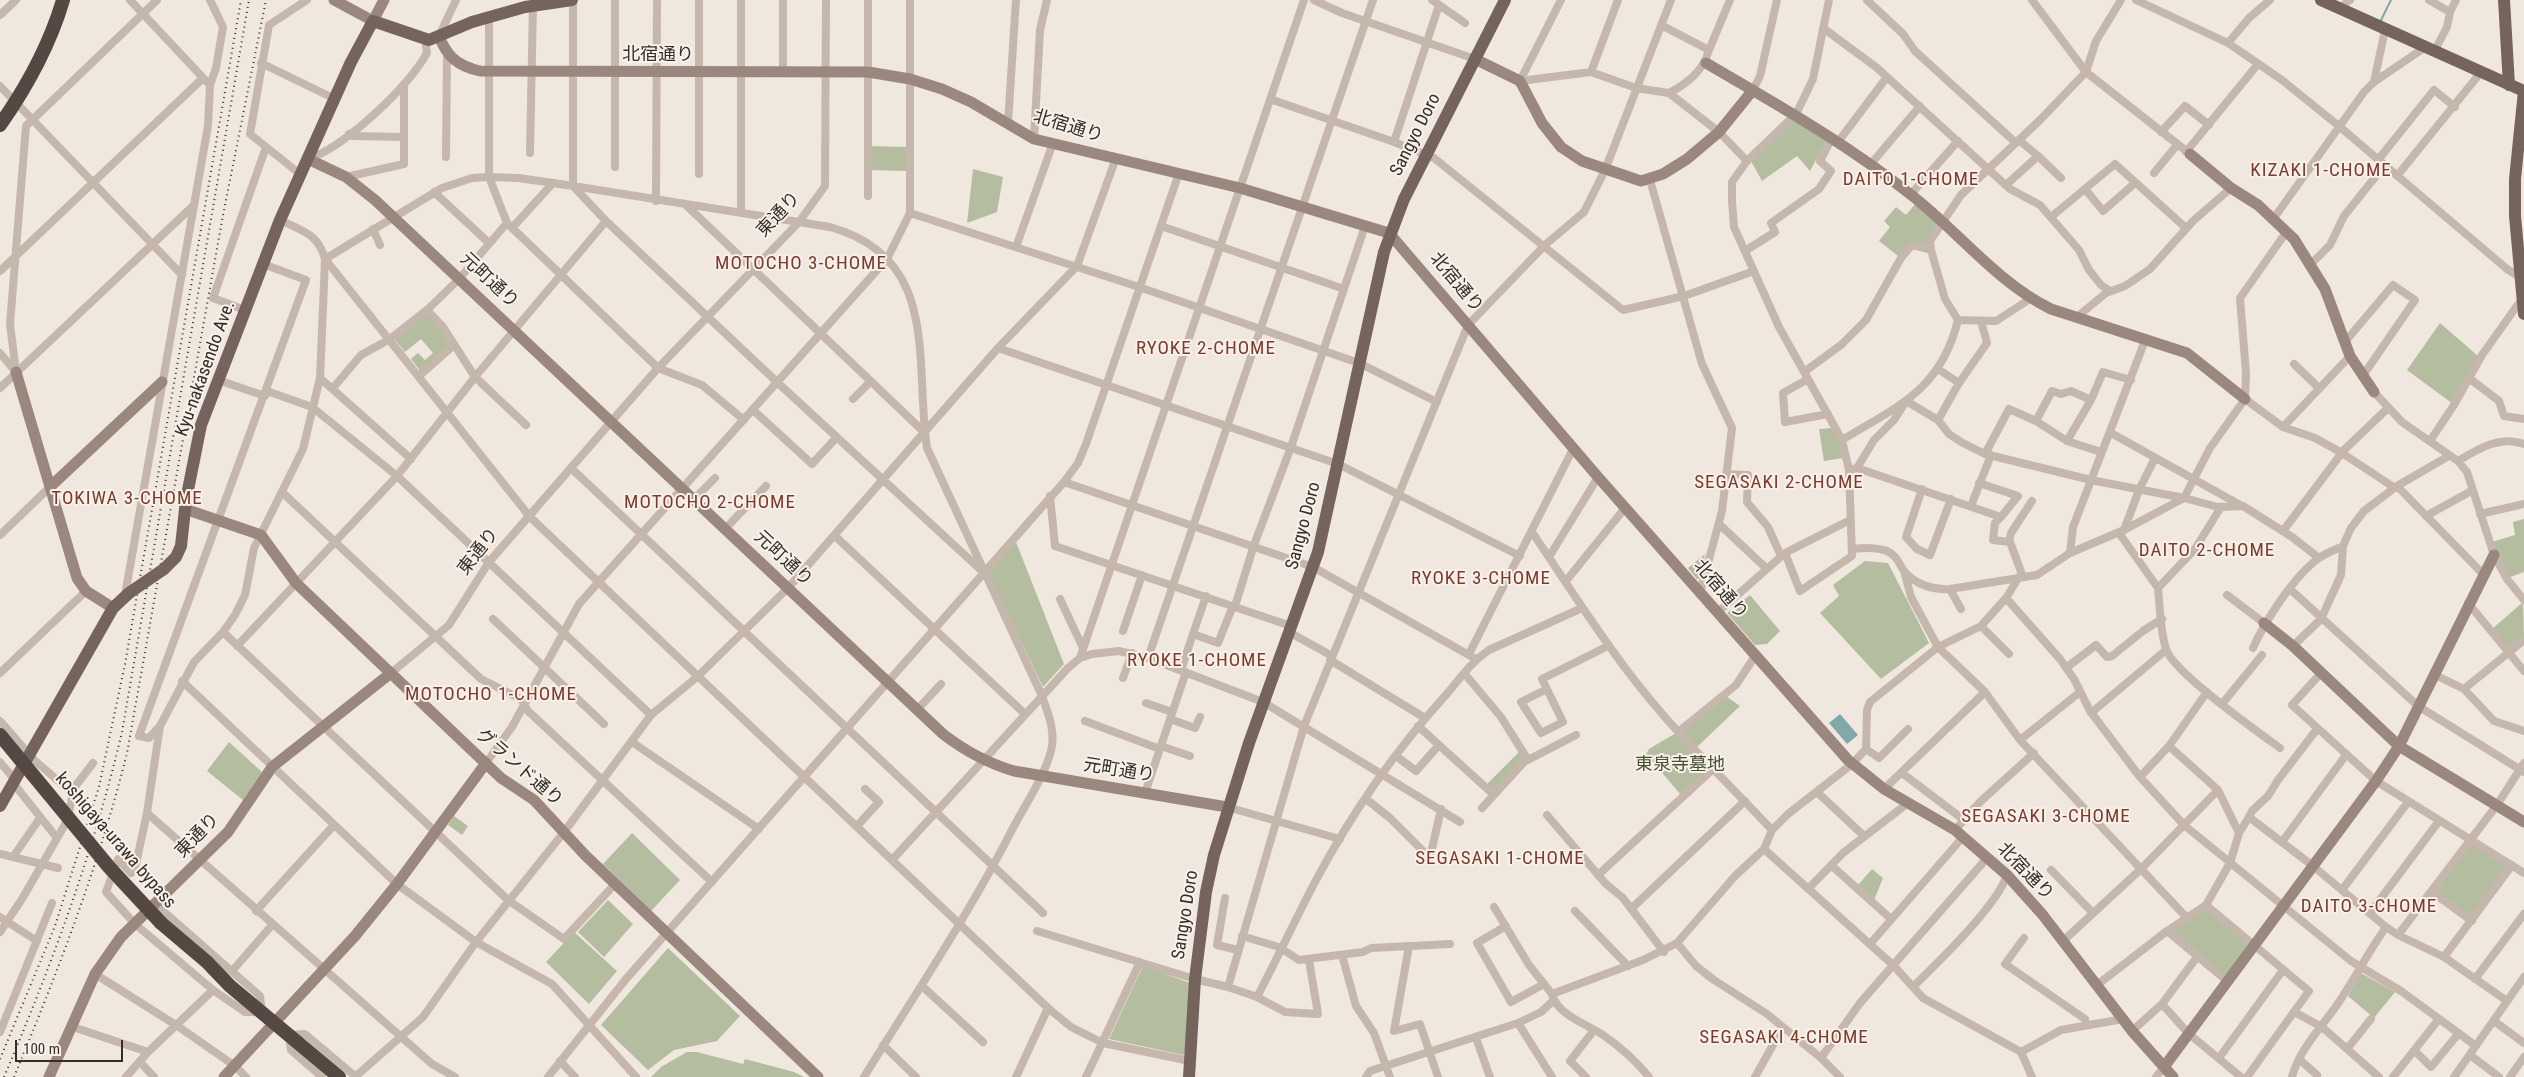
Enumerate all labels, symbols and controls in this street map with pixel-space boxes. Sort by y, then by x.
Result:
street label: 北宿通り [622,44,694,66]
street label: Sangyo Doro [1386,90,1446,180]
street label: 北宿通り [1030,106,1106,148]
district label: KIZAKI 1-CHOME [2249,160,2393,182]
district label: DAITO 1-CHOME [1841,169,1981,191]
street label: 東通り [753,188,805,242]
street label: 北宿通り [1425,248,1487,318]
street label: 元町通り [455,249,523,313]
district label: MOTOCHO 3-CHOME [713,253,889,275]
street label: Kyu-nakasendo Ave. [172,298,240,440]
district label: RYOKE 2-CHOME [1134,338,1278,360]
district label: SEGASAKI 2-CHOME [1692,472,1866,494]
street label: Sangyo Doro [1282,480,1326,572]
district label: TOKIWA 3-CHOME [50,488,204,510]
district label: MOTOCHO 2-CHOME [622,492,798,514]
street label: 東通り [454,524,504,580]
street label: 元町通り [749,527,817,591]
district label: DAITO 2-CHOME [2137,540,2277,562]
street label: 北宿通り [1688,556,1752,624]
district label: RYOKE 3-CHOME [1409,568,1553,590]
district label: RYOKE 1-CHOME [1125,650,1269,672]
district label: MOTOCHO 1-CHOME [403,684,579,706]
street label: グランド通り [471,724,567,812]
park label: 東泉寺墓地 [1635,754,1725,776]
street label: 元町通り [1082,755,1156,787]
street label: koshigaya-urawa bypass [50,769,180,913]
district label: SEGASAKI 3-CHOME [1959,806,2133,828]
street label: 東通り [171,809,225,863]
street label: 北宿通り [1992,839,2058,905]
district label: SEGASAKI 1-CHOME [1413,848,1587,870]
street label: Sangyo Doro [1168,869,1204,961]
district label: DAITO 3-CHOME [2299,896,2439,918]
district label: SEGASAKI 4-CHOME [1697,1027,1871,1049]
scale bar [18,1030,125,1062]
text: 100 m [23,1040,60,1058]

